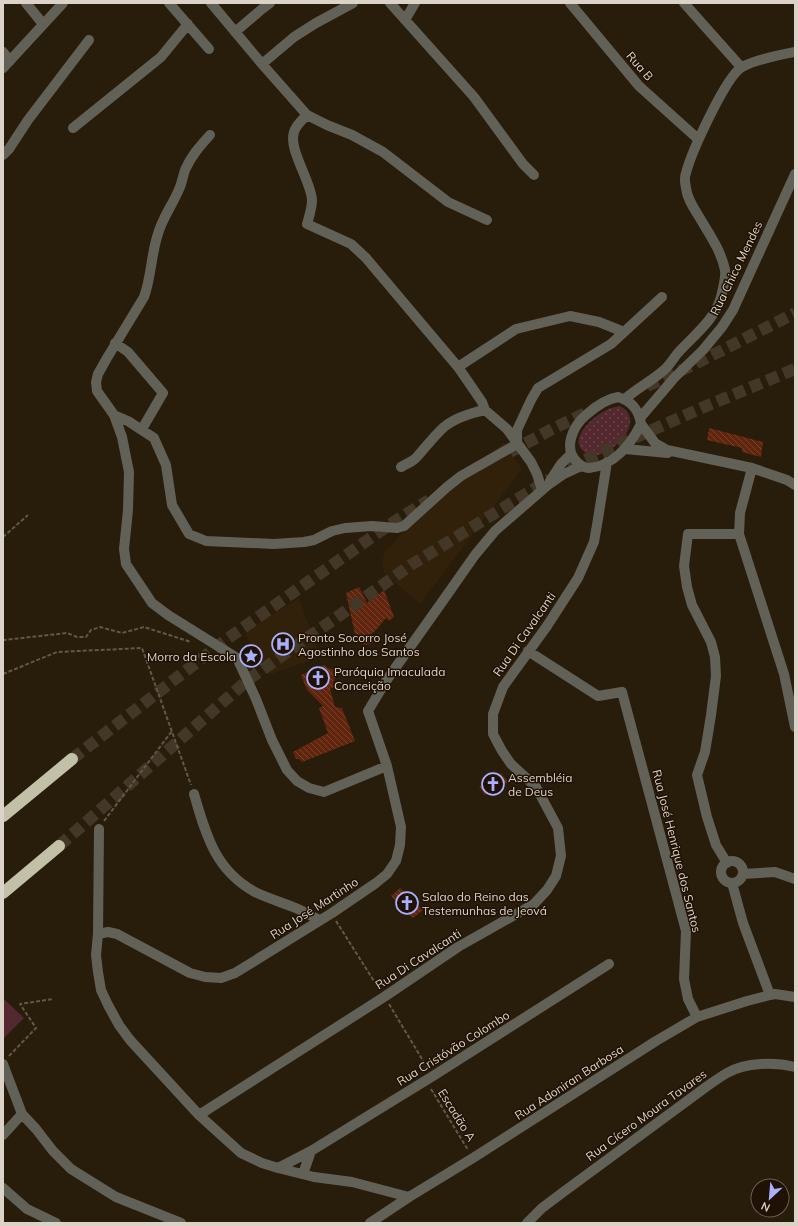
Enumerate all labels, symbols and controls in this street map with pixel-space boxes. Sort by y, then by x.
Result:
street label: Rua B [623,48,657,84]
street label: Rua Chico Mendes [707,218,765,318]
street label: Rua Di Cavalcanti [489,589,559,679]
place label: Pronto Socorro José Agostinho dos Santos [298,630,420,659]
hospital icon: Pronto Socorro José Agostinho dos Santos [270,631,296,657]
place icon: Morro da Escola [238,643,264,669]
place label: Morro da Escola [147,649,236,664]
place label: Paróquia Imaculada Conceição [334,664,445,693]
church icon: Paróquia Imaculada Conceição [305,665,331,691]
street label: Rua José Henrique dos Santos [649,768,705,934]
place label: Assembléia de Deus [508,770,572,799]
church icon: Assembléia de Deus [480,771,506,797]
street label: Rua José Martinho [267,874,361,942]
place label: Salao do Reino das Testemunhas de Jeová [422,889,547,918]
church icon: Salao do Reino das Testemunhas de Jeová [394,890,420,916]
street label: Rua Di Cavalcanti [372,926,464,992]
street label: Rua Cristóvão Colombo [394,1007,512,1089]
street label: Rua Adoniran Barbosa [512,1041,626,1123]
street label: Rua Cícero Moura Tavares [583,1066,709,1164]
street label: Escadão A [435,1086,479,1144]
north arrow [750,1178,790,1218]
text: N [759,1199,772,1215]

